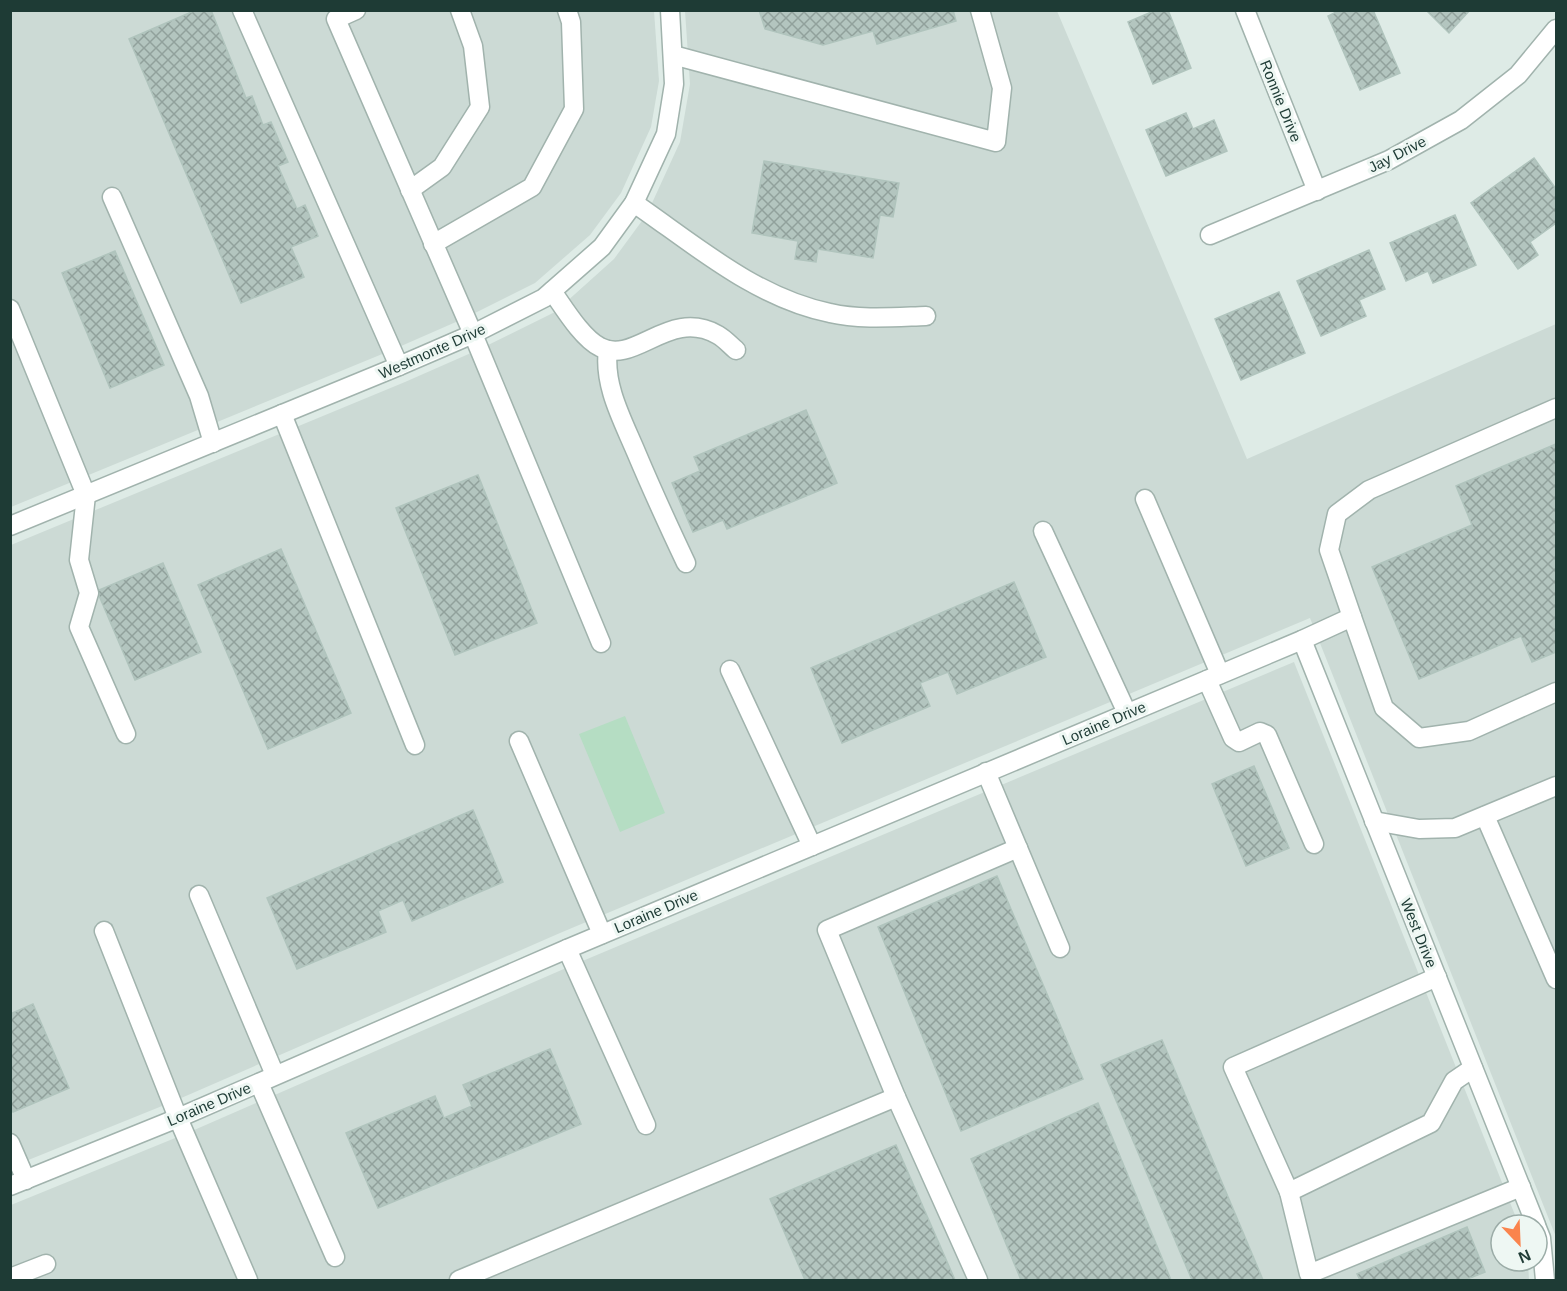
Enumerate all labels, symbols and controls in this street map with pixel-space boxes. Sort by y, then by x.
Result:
street label: Ronnie Drive [1257,58,1305,144]
street label: Jay Drive [1365,132,1429,176]
street label: Westmonte Drive [376,320,488,382]
street label: Loraine Drive [1060,698,1148,748]
street label: Loraine Drive [612,886,700,936]
street label: West Drive [1397,896,1441,970]
street label: Loraine Drive [165,1079,253,1129]
north arrow [1489,1213,1549,1273]
text: N [1516,1246,1533,1266]

